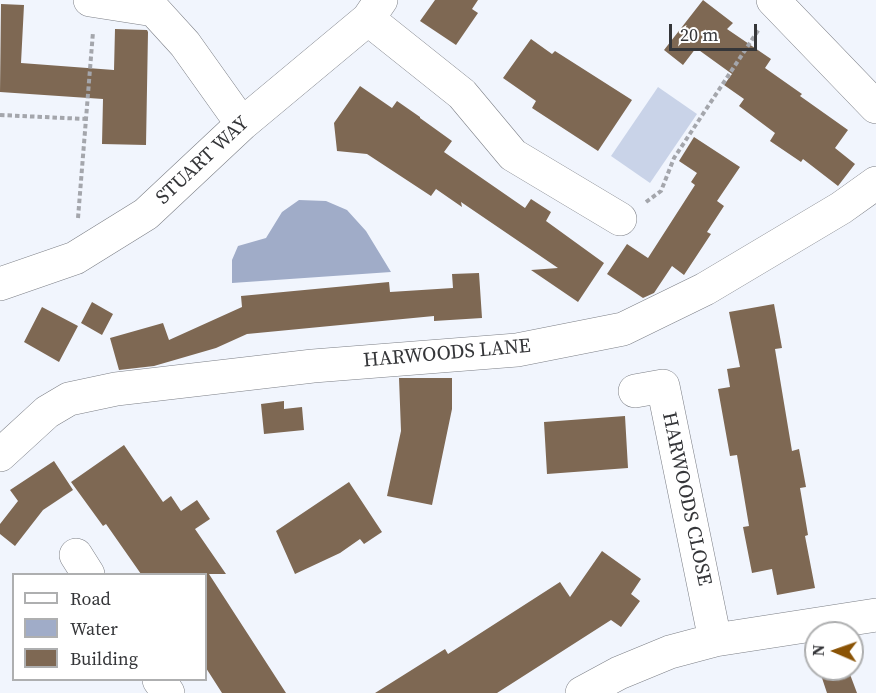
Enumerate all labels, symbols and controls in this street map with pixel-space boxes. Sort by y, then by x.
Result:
scale bar [672,12,760,50]
text: 20 m [680,22,718,47]
street label: STUART WAY [152,112,254,210]
street label: HARWOODS LANE [362,335,532,373]
street label: HARWOODS CLOSE [656,410,716,588]
legend [12,573,207,681]
text: Road [70,586,111,611]
text: Water [70,616,118,641]
north arrow [804,621,864,681]
text: N [807,644,829,657]
text: Building [70,646,138,671]

